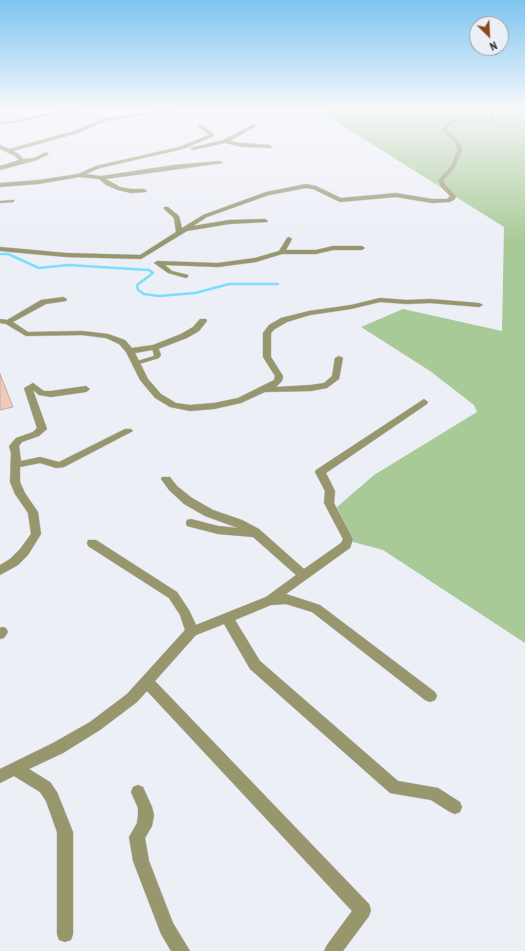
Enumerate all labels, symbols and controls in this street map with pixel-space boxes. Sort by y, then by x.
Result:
north arrow [469,16,509,56]
text: N [488,38,499,54]

